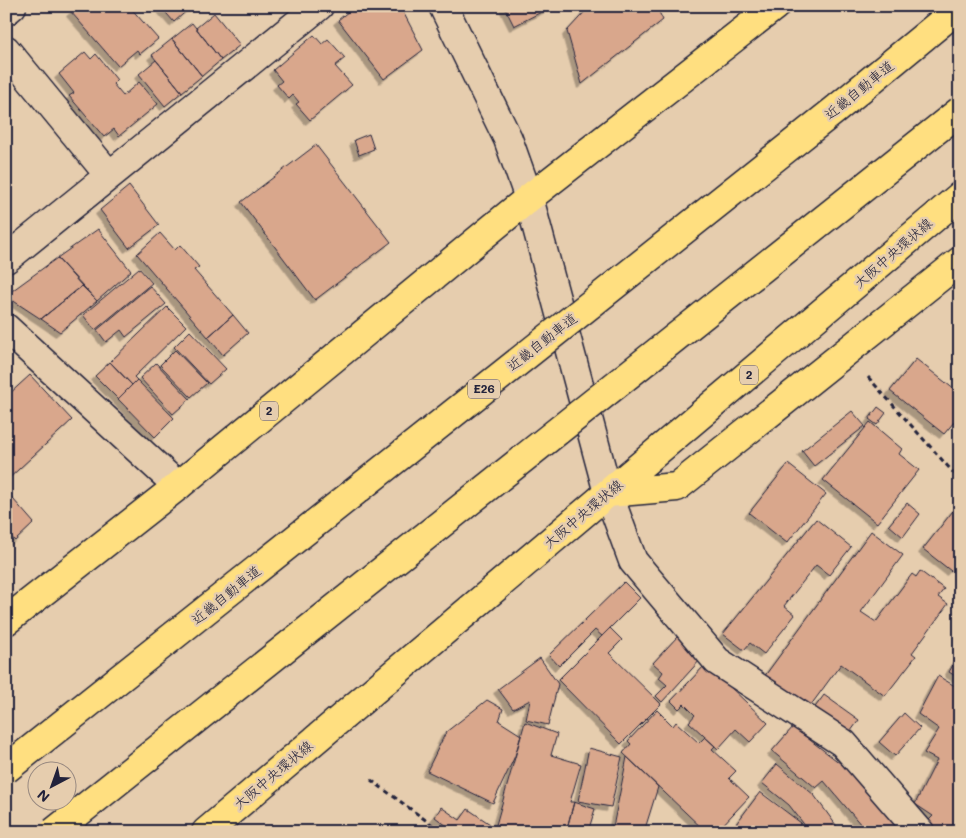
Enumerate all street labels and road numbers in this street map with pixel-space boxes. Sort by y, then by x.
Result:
street label: 近畿自動車道 [820,56,897,123]
street label: 大阪中央環状線 [849,213,936,292]
street label: 近畿自動車道 [503,308,581,375]
road number: 2 [740,366,758,384]
road number: E26 [468,379,500,398]
road number: 2 [260,402,278,421]
street label: 大阪中央環状線 [539,475,626,552]
street label: 近畿自動車道 [187,561,264,628]
street label: 大阪中央環状線 [229,736,316,813]

